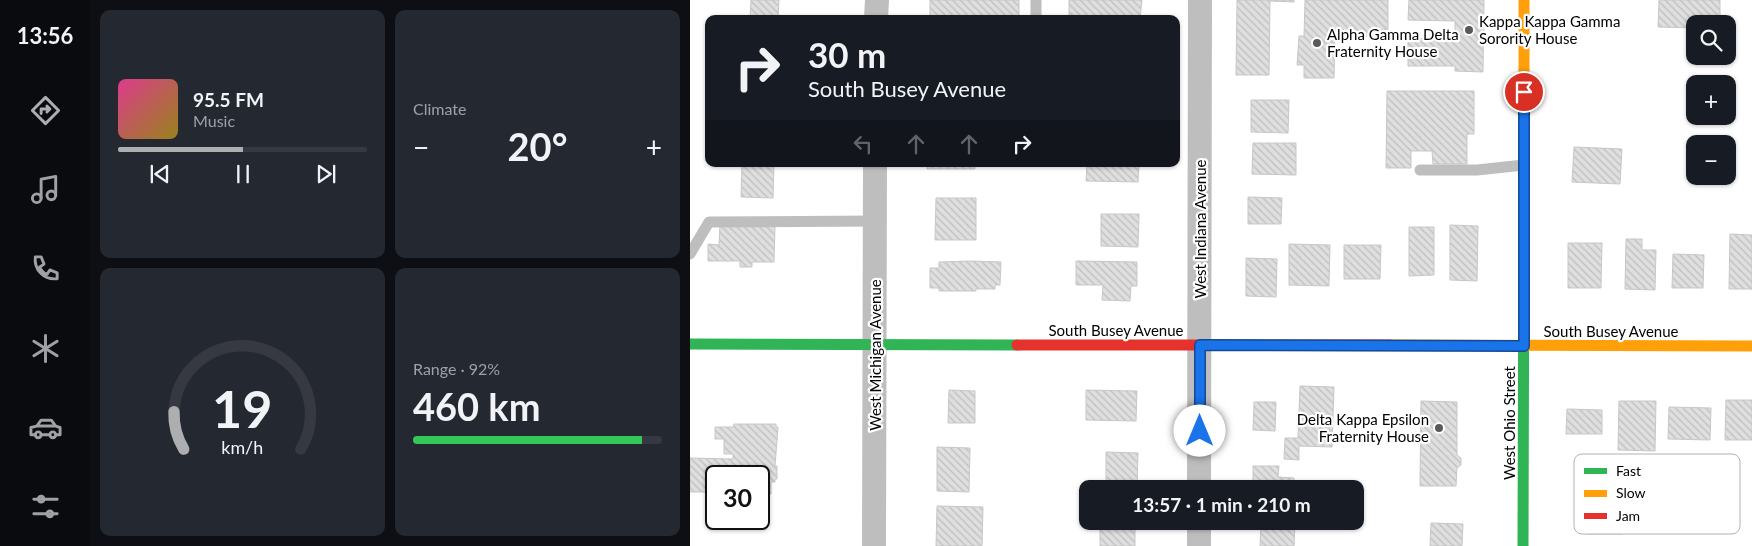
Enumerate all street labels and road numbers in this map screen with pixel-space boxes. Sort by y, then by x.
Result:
street label: West Indiana Avenue [1191,159,1209,299]
street label: West Michigan Avenue [866,279,884,431]
street label: South Busey Avenue [1048,321,1184,339]
street label: South Busey Avenue [1543,322,1679,340]
street label: West Ohio Street [1500,365,1518,480]

